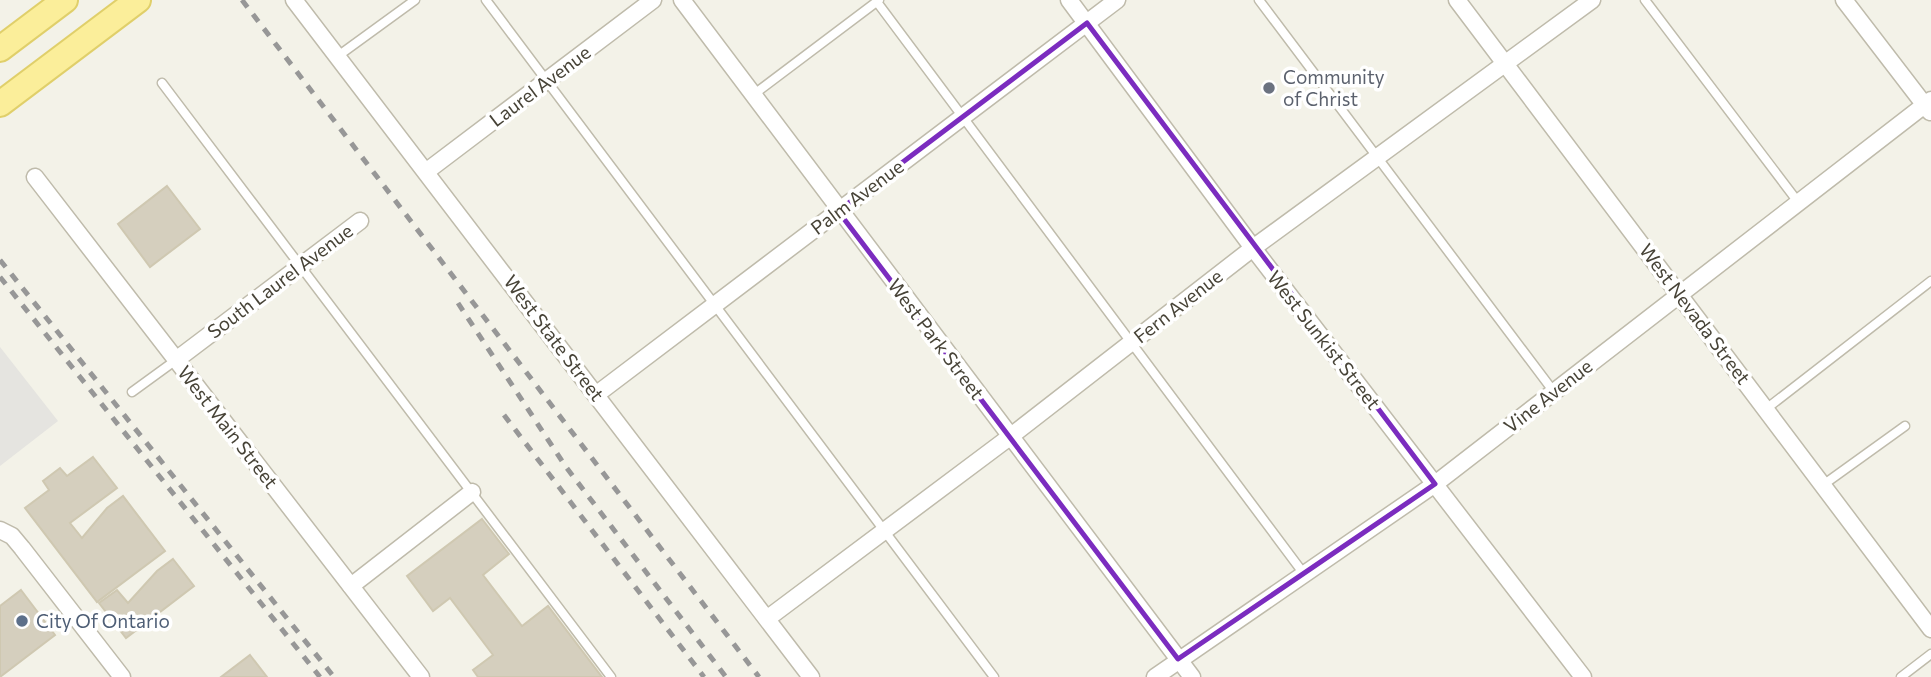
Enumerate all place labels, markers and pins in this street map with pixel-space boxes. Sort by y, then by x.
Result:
place label: Community of Christ [1283,65,1385,110]
marker: Community of Christ [1261,80,1277,96]
place label: City Of Ontario [36,609,170,632]
marker: City Of Ontario [14,613,30,629]

